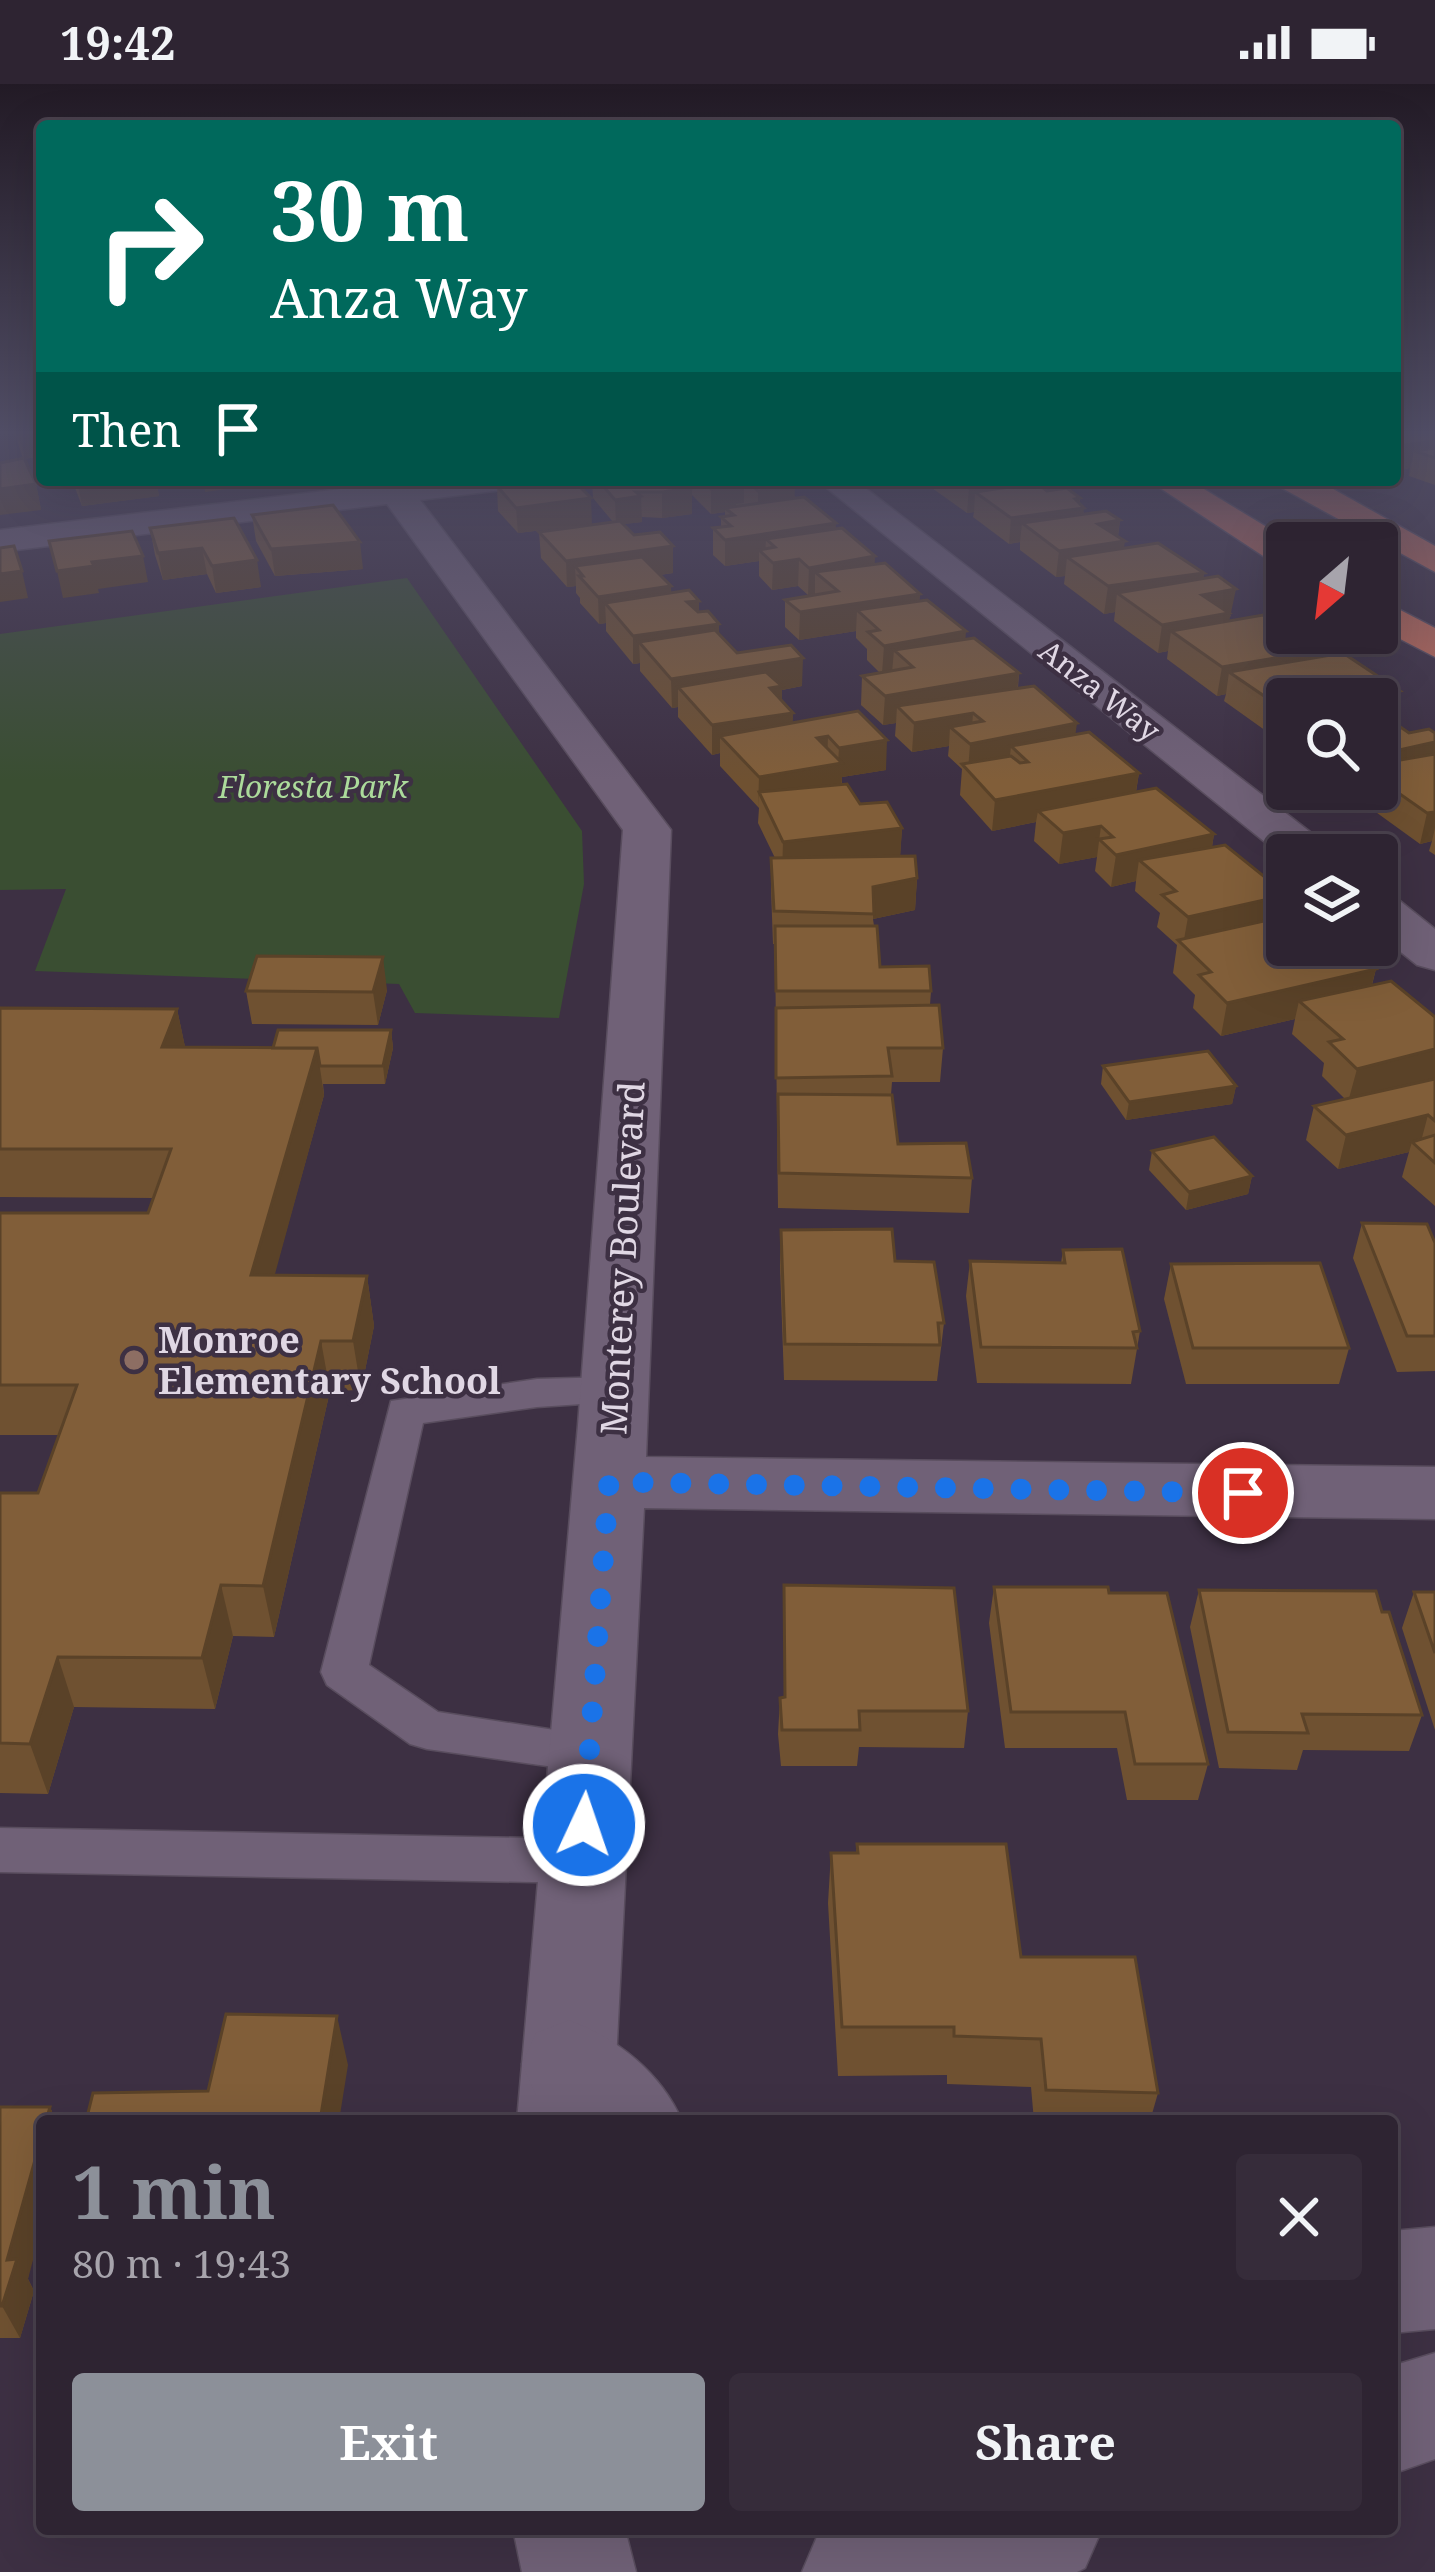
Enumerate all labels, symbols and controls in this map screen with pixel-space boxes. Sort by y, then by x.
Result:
text: 19:42 [60,12,175,73]
text: 30 m [270,151,470,266]
icon: right [72,168,228,324]
text: Anza Way [270,260,528,334]
icon: arrive [205,396,271,462]
text: Then [72,399,181,460]
north arrow [1266,522,1398,654]
map controls [1266,522,1398,966]
street label: Anza Way [1031,630,1169,750]
button: search [1266,678,1398,810]
park label: Floresta Park [217,766,409,807]
button: layers [1266,834,1398,966]
street label: Monterey Boulevard [588,1080,656,1436]
place label: Monroe Elementary School [158,1315,501,1405]
marker: Monroe Elementary School [121,1347,147,1373]
pin [1192,1442,1294,1544]
icon: arrive [1210,1460,1276,1526]
position arrow [521,1762,647,1888]
text: 1 min [72,2142,276,2240]
button: close [1236,2154,1362,2280]
text: 80 m · 19:43 [72,2236,291,2289]
button: Exit [72,2373,705,2511]
button: Share [729,2373,1362,2511]

